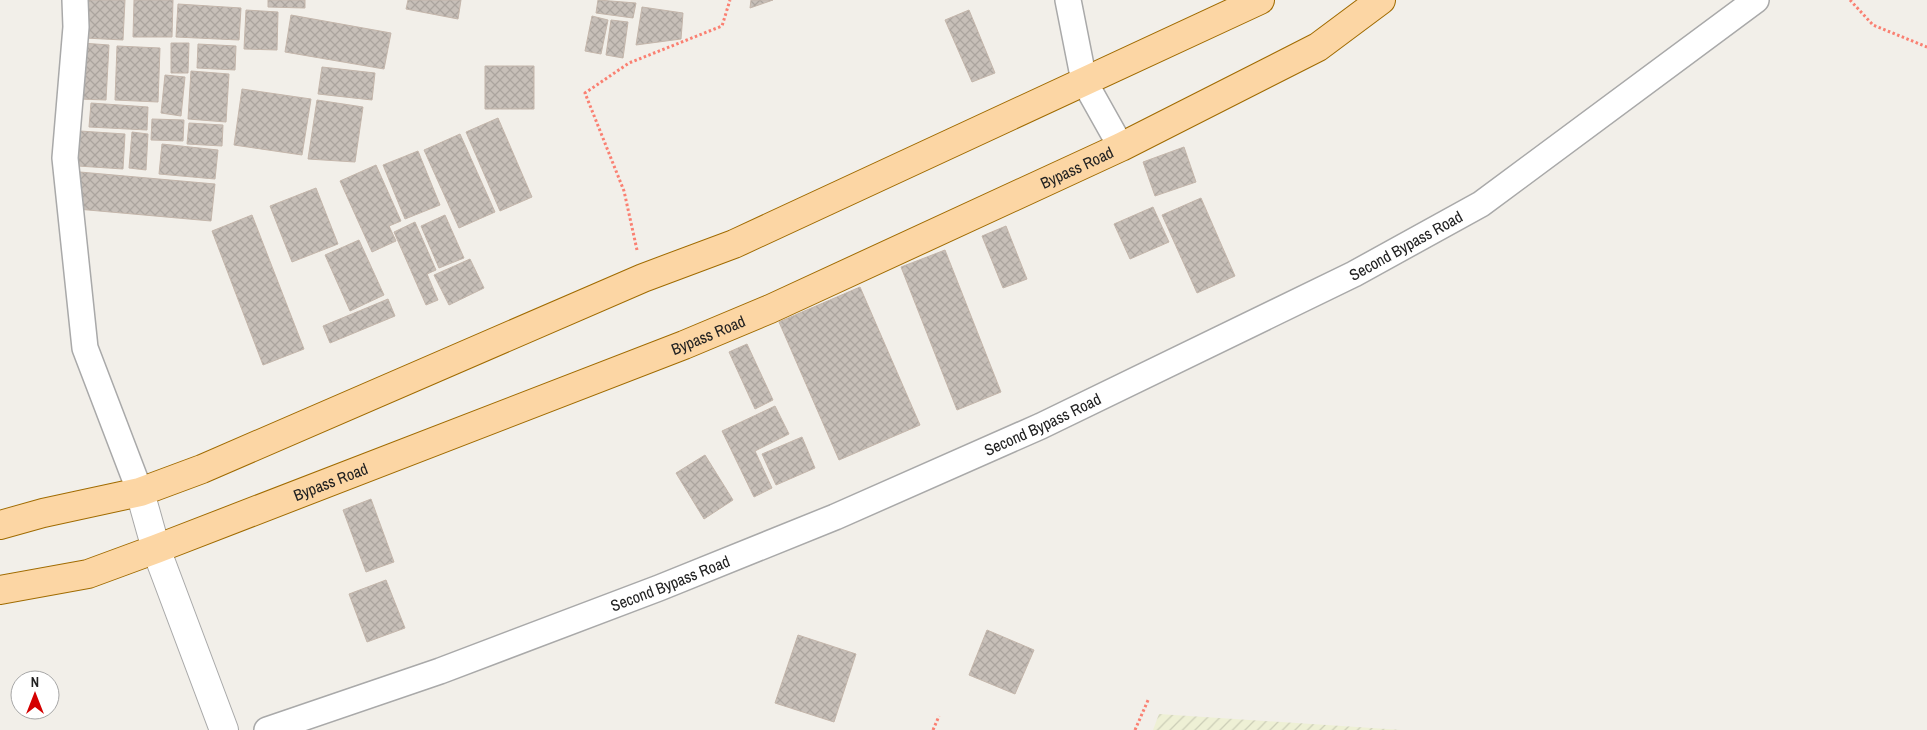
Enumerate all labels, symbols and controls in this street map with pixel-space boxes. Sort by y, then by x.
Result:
street label: Bypass Road [1037,141,1117,194]
street label: Second Bypass Road [1345,205,1466,286]
street label: Bypass Road [668,310,748,360]
street label: Second Bypass Road [981,388,1104,461]
street label: Bypass Road [290,457,371,506]
street label: Second Bypass Road [607,550,733,616]
north arrow [10,670,60,720]
text: N [31,673,39,691]

